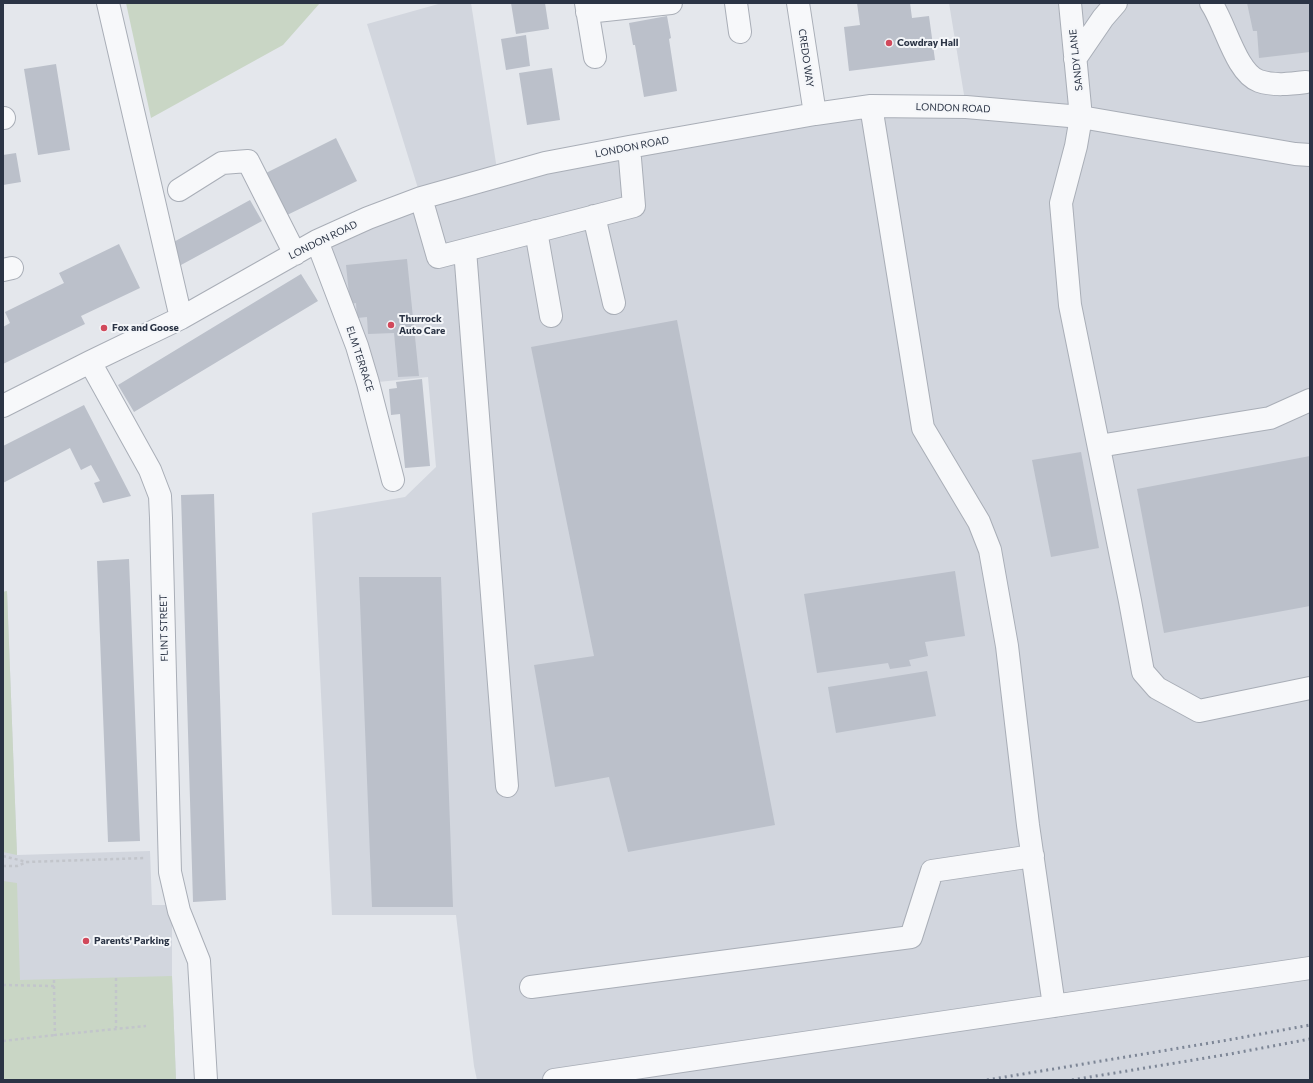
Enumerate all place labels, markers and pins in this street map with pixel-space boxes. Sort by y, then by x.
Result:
place label: Cowdray Hall [897,37,958,49]
marker: Cowdray Hall [884,38,894,48]
place label: Thurrock Auto Care [399,313,445,336]
marker: Thurrock Auto Care [386,320,396,330]
place label: Fox and Goose [112,322,179,334]
marker: Fox and Goose [99,323,109,333]
place label: Parents' Parking [94,935,170,947]
marker: Parents' Parking [81,936,91,946]

